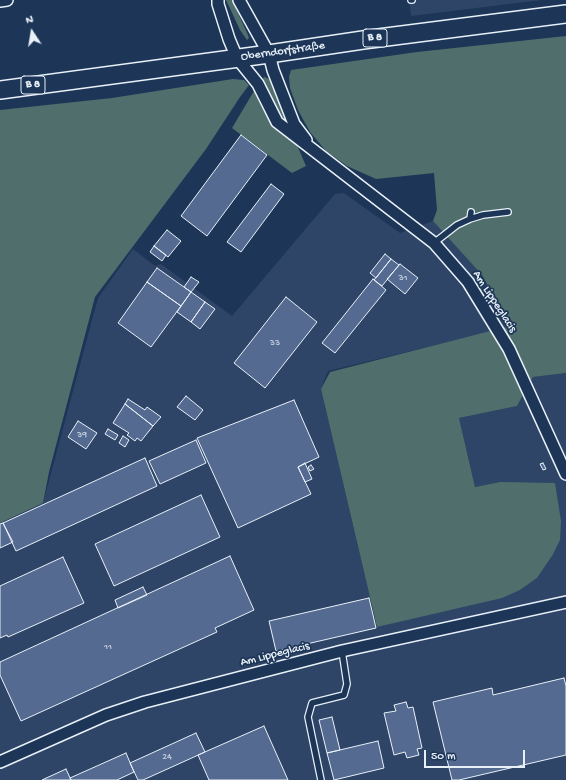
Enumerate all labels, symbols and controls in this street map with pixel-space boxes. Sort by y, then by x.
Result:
north arrow [12,12,52,52]
text: N [25,14,34,27]
road number: B 8 [363,29,387,47]
street label: Oberndorfstraße [240,39,326,65]
road number: B 8 [21,76,45,94]
street label: Am Lippeglacis [469,268,519,336]
house number: 31 [398,272,408,284]
house number: 33 [270,337,280,349]
house number: 39 [77,429,87,441]
street label: Am Lippeglacis [239,639,311,671]
house number: 11 [104,641,112,653]
scale bar [426,742,527,768]
text: 50 m [431,750,456,764]
house number: 24 [162,751,172,763]

